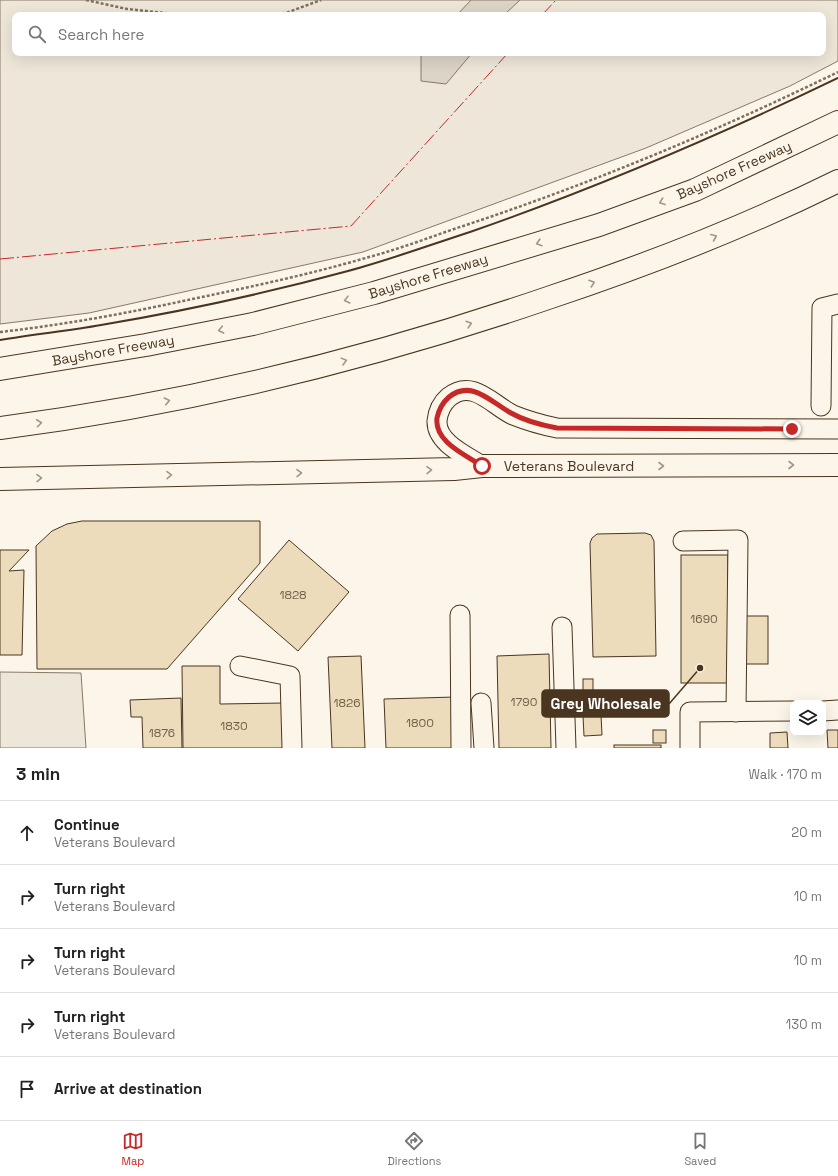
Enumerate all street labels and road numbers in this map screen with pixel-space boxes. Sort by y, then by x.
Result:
street label: Bayshore Freeway [674,137,794,203]
street label: Bayshore Freeway [366,249,490,303]
street label: Bayshore Freeway [50,330,176,370]
street label: Veterans Boulevard [504,457,634,475]

